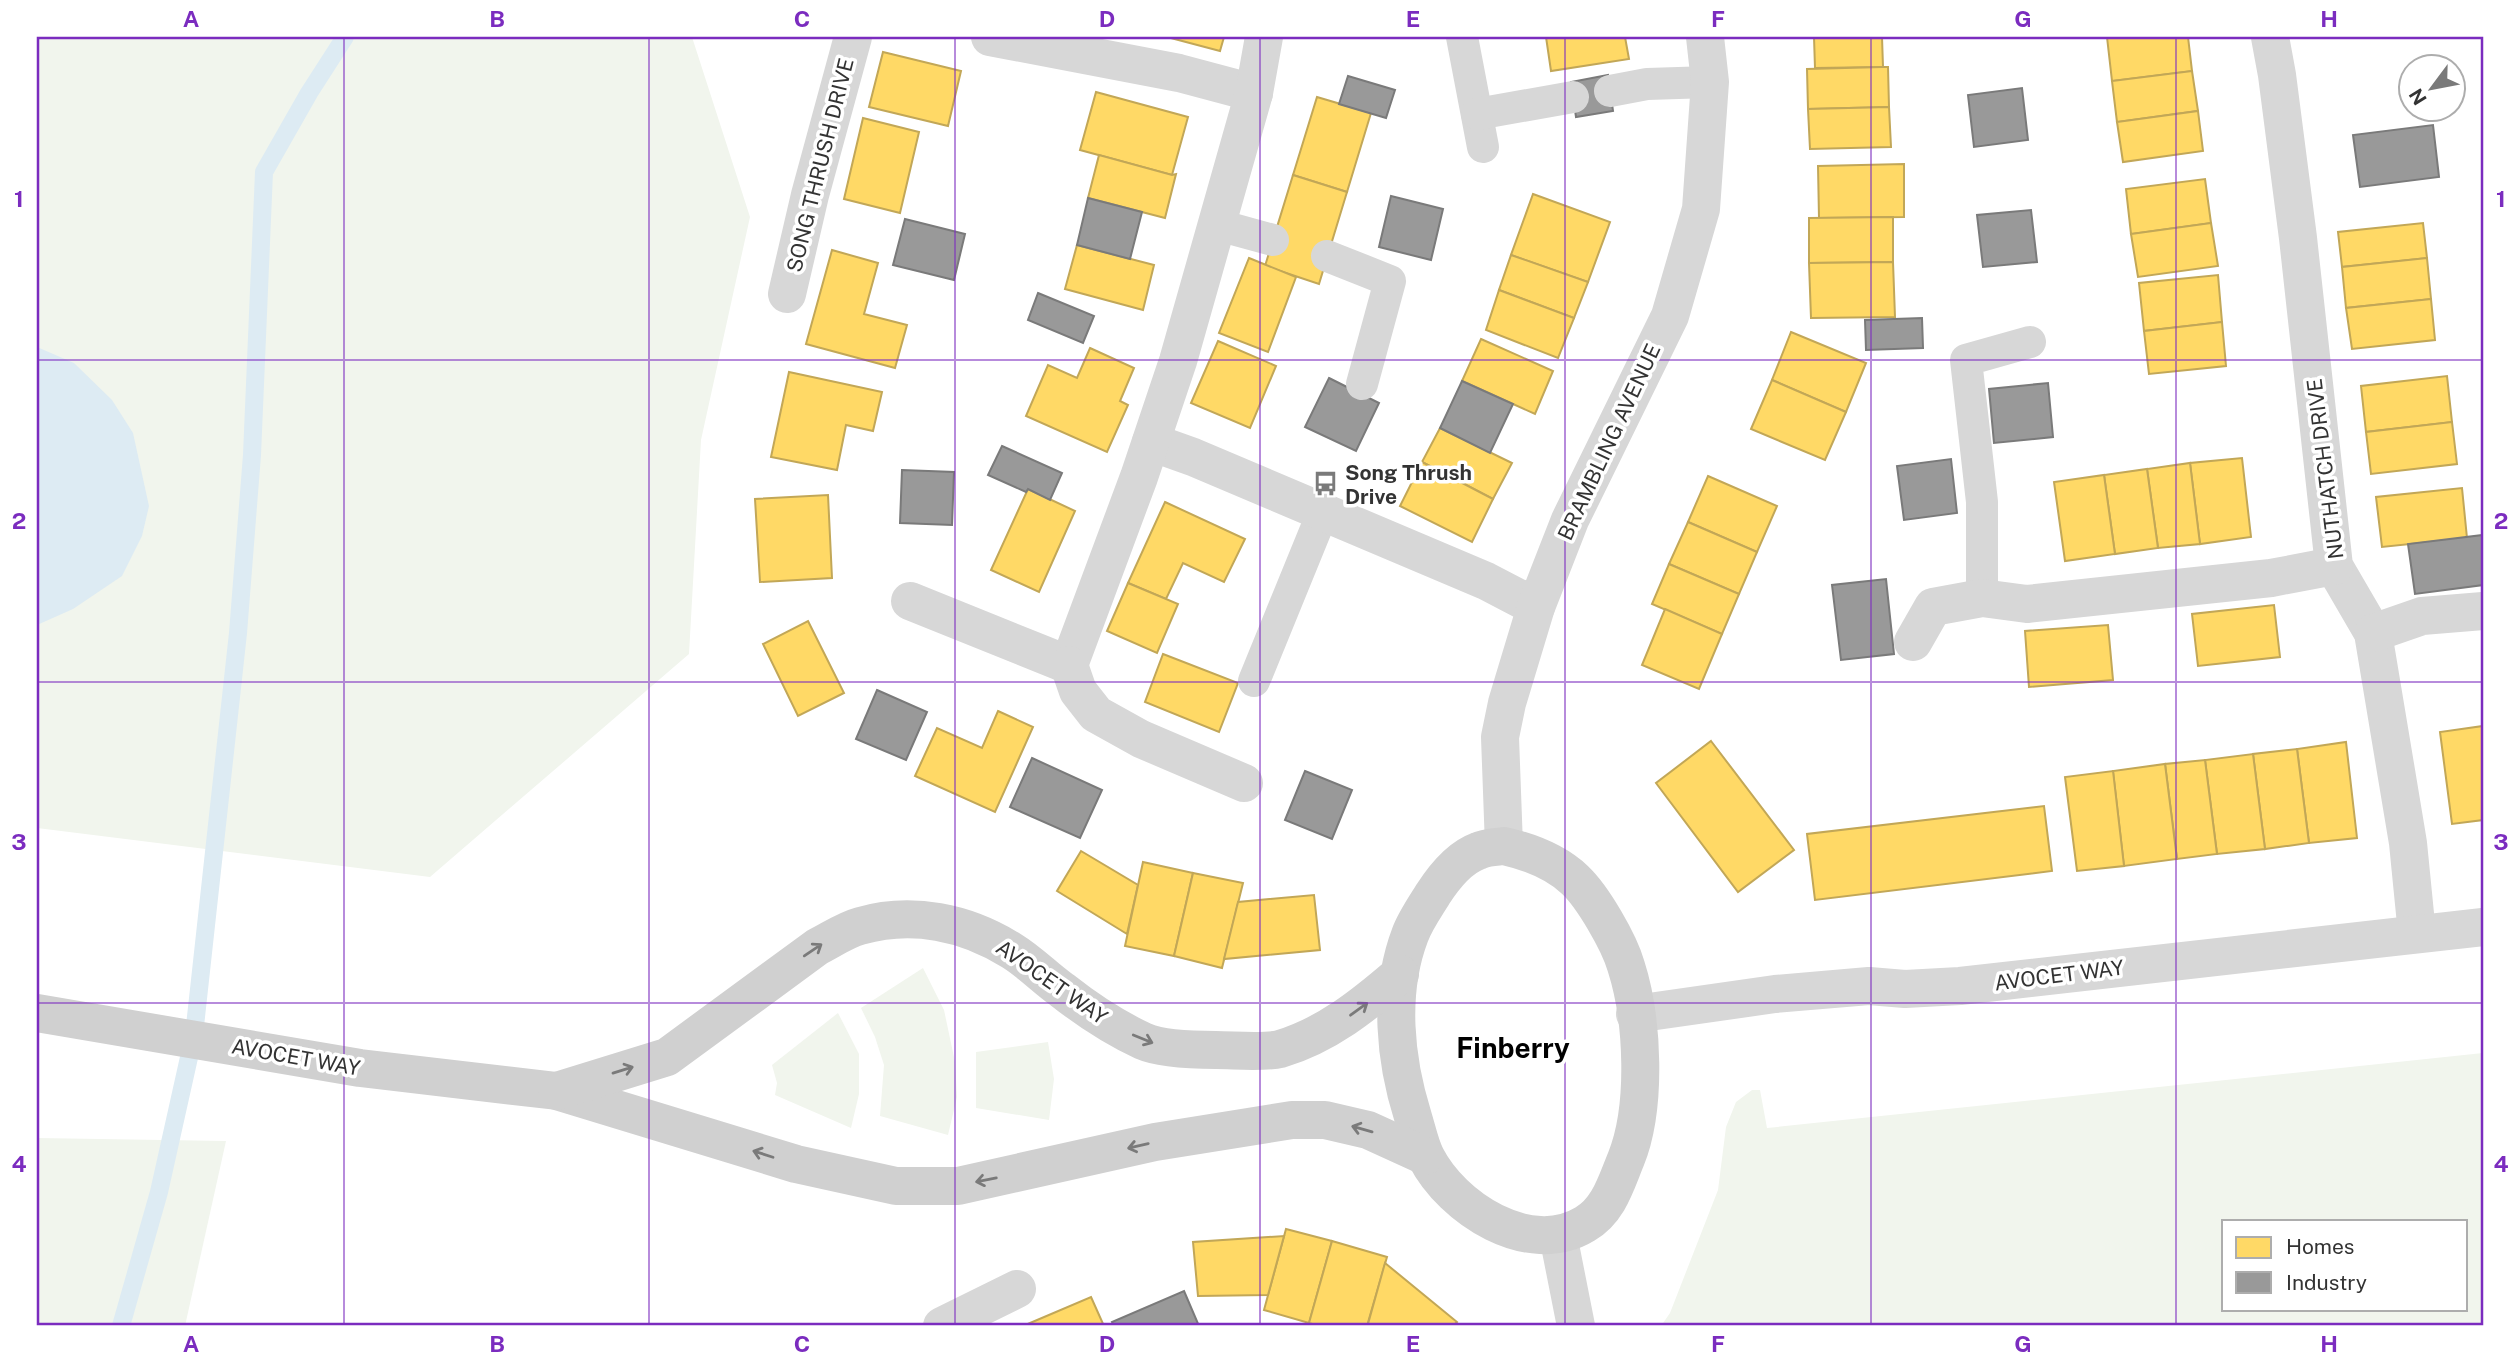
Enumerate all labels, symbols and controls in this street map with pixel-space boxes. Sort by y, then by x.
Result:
text: A [183,5,200,32]
text: B [489,5,505,32]
text: C [794,5,810,32]
text: D [1099,5,1115,32]
text: E [1406,5,1420,32]
text: F [1711,5,1725,32]
text: G [2014,5,2032,32]
text: H [2320,5,2338,32]
north arrow [2398,52,2468,122]
street label: SONG THRUSH DRIVE [781,55,859,275]
text: N [2404,85,2431,109]
text: 1 [14,185,24,212]
text: 1 [2496,185,2506,212]
street label: BRAMBLING AVENUE [1552,340,1666,544]
street label: NUTHATCH DRIVE [2302,377,2348,561]
place label: Song Thrush Drive [1345,460,1472,509]
bus stop icon: Song Thrush Drive [1311,470,1339,498]
text: 2 [12,507,26,534]
text: 2 [2494,507,2508,534]
text: 3 [11,828,27,855]
text: 3 [2493,828,2509,855]
street label: AVOCET WAY [991,934,1113,1030]
one-way arrow [803,943,823,957]
street label: AVOCET WAY [1993,955,2125,995]
one-way arrow [1349,1002,1368,1017]
district label: Finberry [1456,1031,1570,1064]
street label: AVOCET WAY [230,1033,363,1081]
one-way arrow [1131,1034,1153,1047]
one-way arrow [611,1063,633,1076]
one-way arrow [1352,1122,1374,1135]
one-way arrow [1127,1139,1150,1153]
one-way arrow [753,1146,775,1159]
text: 4 [11,1150,27,1177]
text: 4 [2493,1150,2509,1177]
one-way arrow [975,1174,998,1188]
legend [2222,1220,2468,1310]
text: Homes [2286,1234,2354,1259]
text: Industry [2286,1270,2367,1295]
text: A [183,1330,200,1357]
text: B [489,1330,505,1357]
text: C [794,1330,810,1357]
text: D [1099,1330,1115,1357]
text: E [1406,1330,1420,1357]
text: F [1711,1330,1725,1357]
text: G [2014,1330,2032,1357]
text: H [2320,1330,2338,1357]

